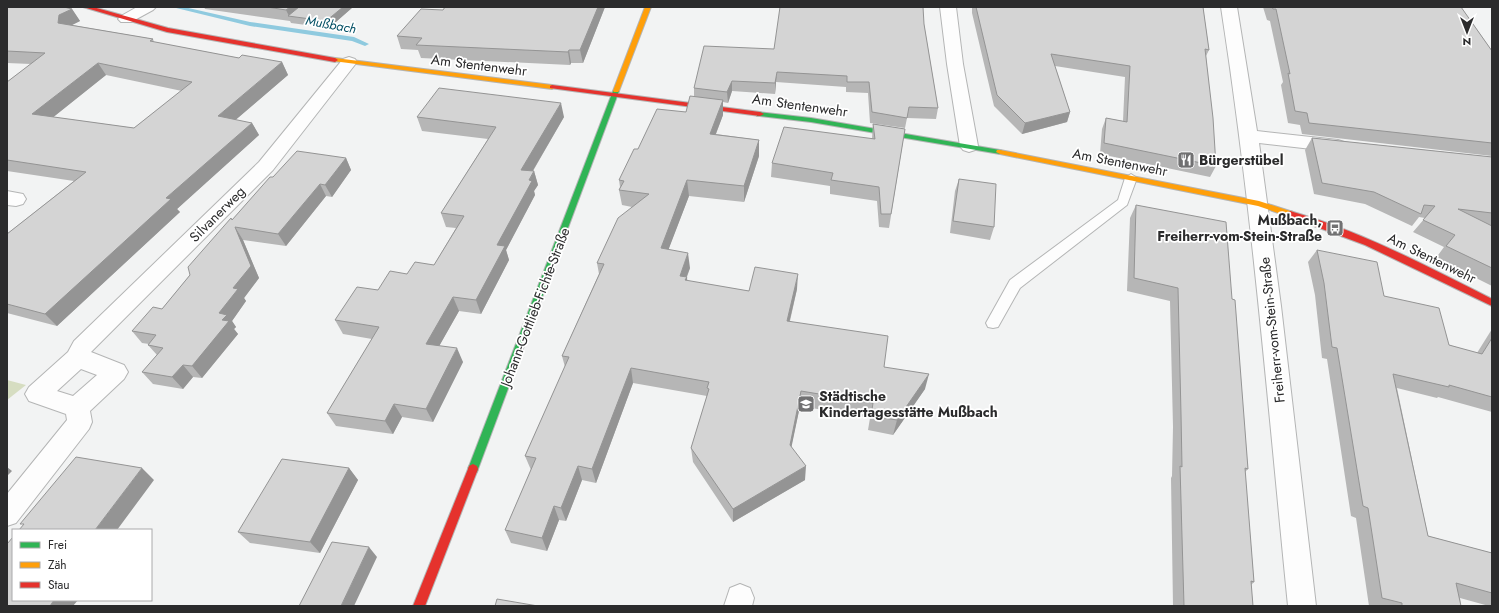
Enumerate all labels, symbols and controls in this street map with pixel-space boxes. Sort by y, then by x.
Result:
water label: Mußbach [304,11,358,38]
north arrow [1447,12,1487,52]
text: N [1463,34,1471,50]
street label: Am Stentenwehr [430,49,528,81]
street label: Am Stentenwehr [751,88,849,122]
street label: Am Stentenwehr [1071,143,1169,181]
restaurant icon: Bürgerstübel [1176,150,1196,170]
place label: Bürgerstübel [1199,150,1284,170]
street label: Silvanerweg [185,182,249,246]
place label: Mußbach, Freiherr-vom-Stein-Straße [1157,210,1322,246]
bus stop icon: Mußbach, Freiherr-vom-Stein-Straße [1325,218,1345,238]
street label: Johann-Gottlieb-Fichte-Straße [495,225,575,391]
street label: Am Stentenwehr [1384,228,1480,288]
street label: Freiherr-vom-Stein-Straße [1254,256,1290,404]
place label: Städtische Kindertagesstätte Mußbach [819,386,998,422]
school or university icon: Städtische Kindertagesstätte Mußbach [796,394,816,414]
legend [12,529,152,601]
text: Frei [48,536,67,554]
text: Zäh [48,556,67,574]
text: Stau [48,576,70,594]

